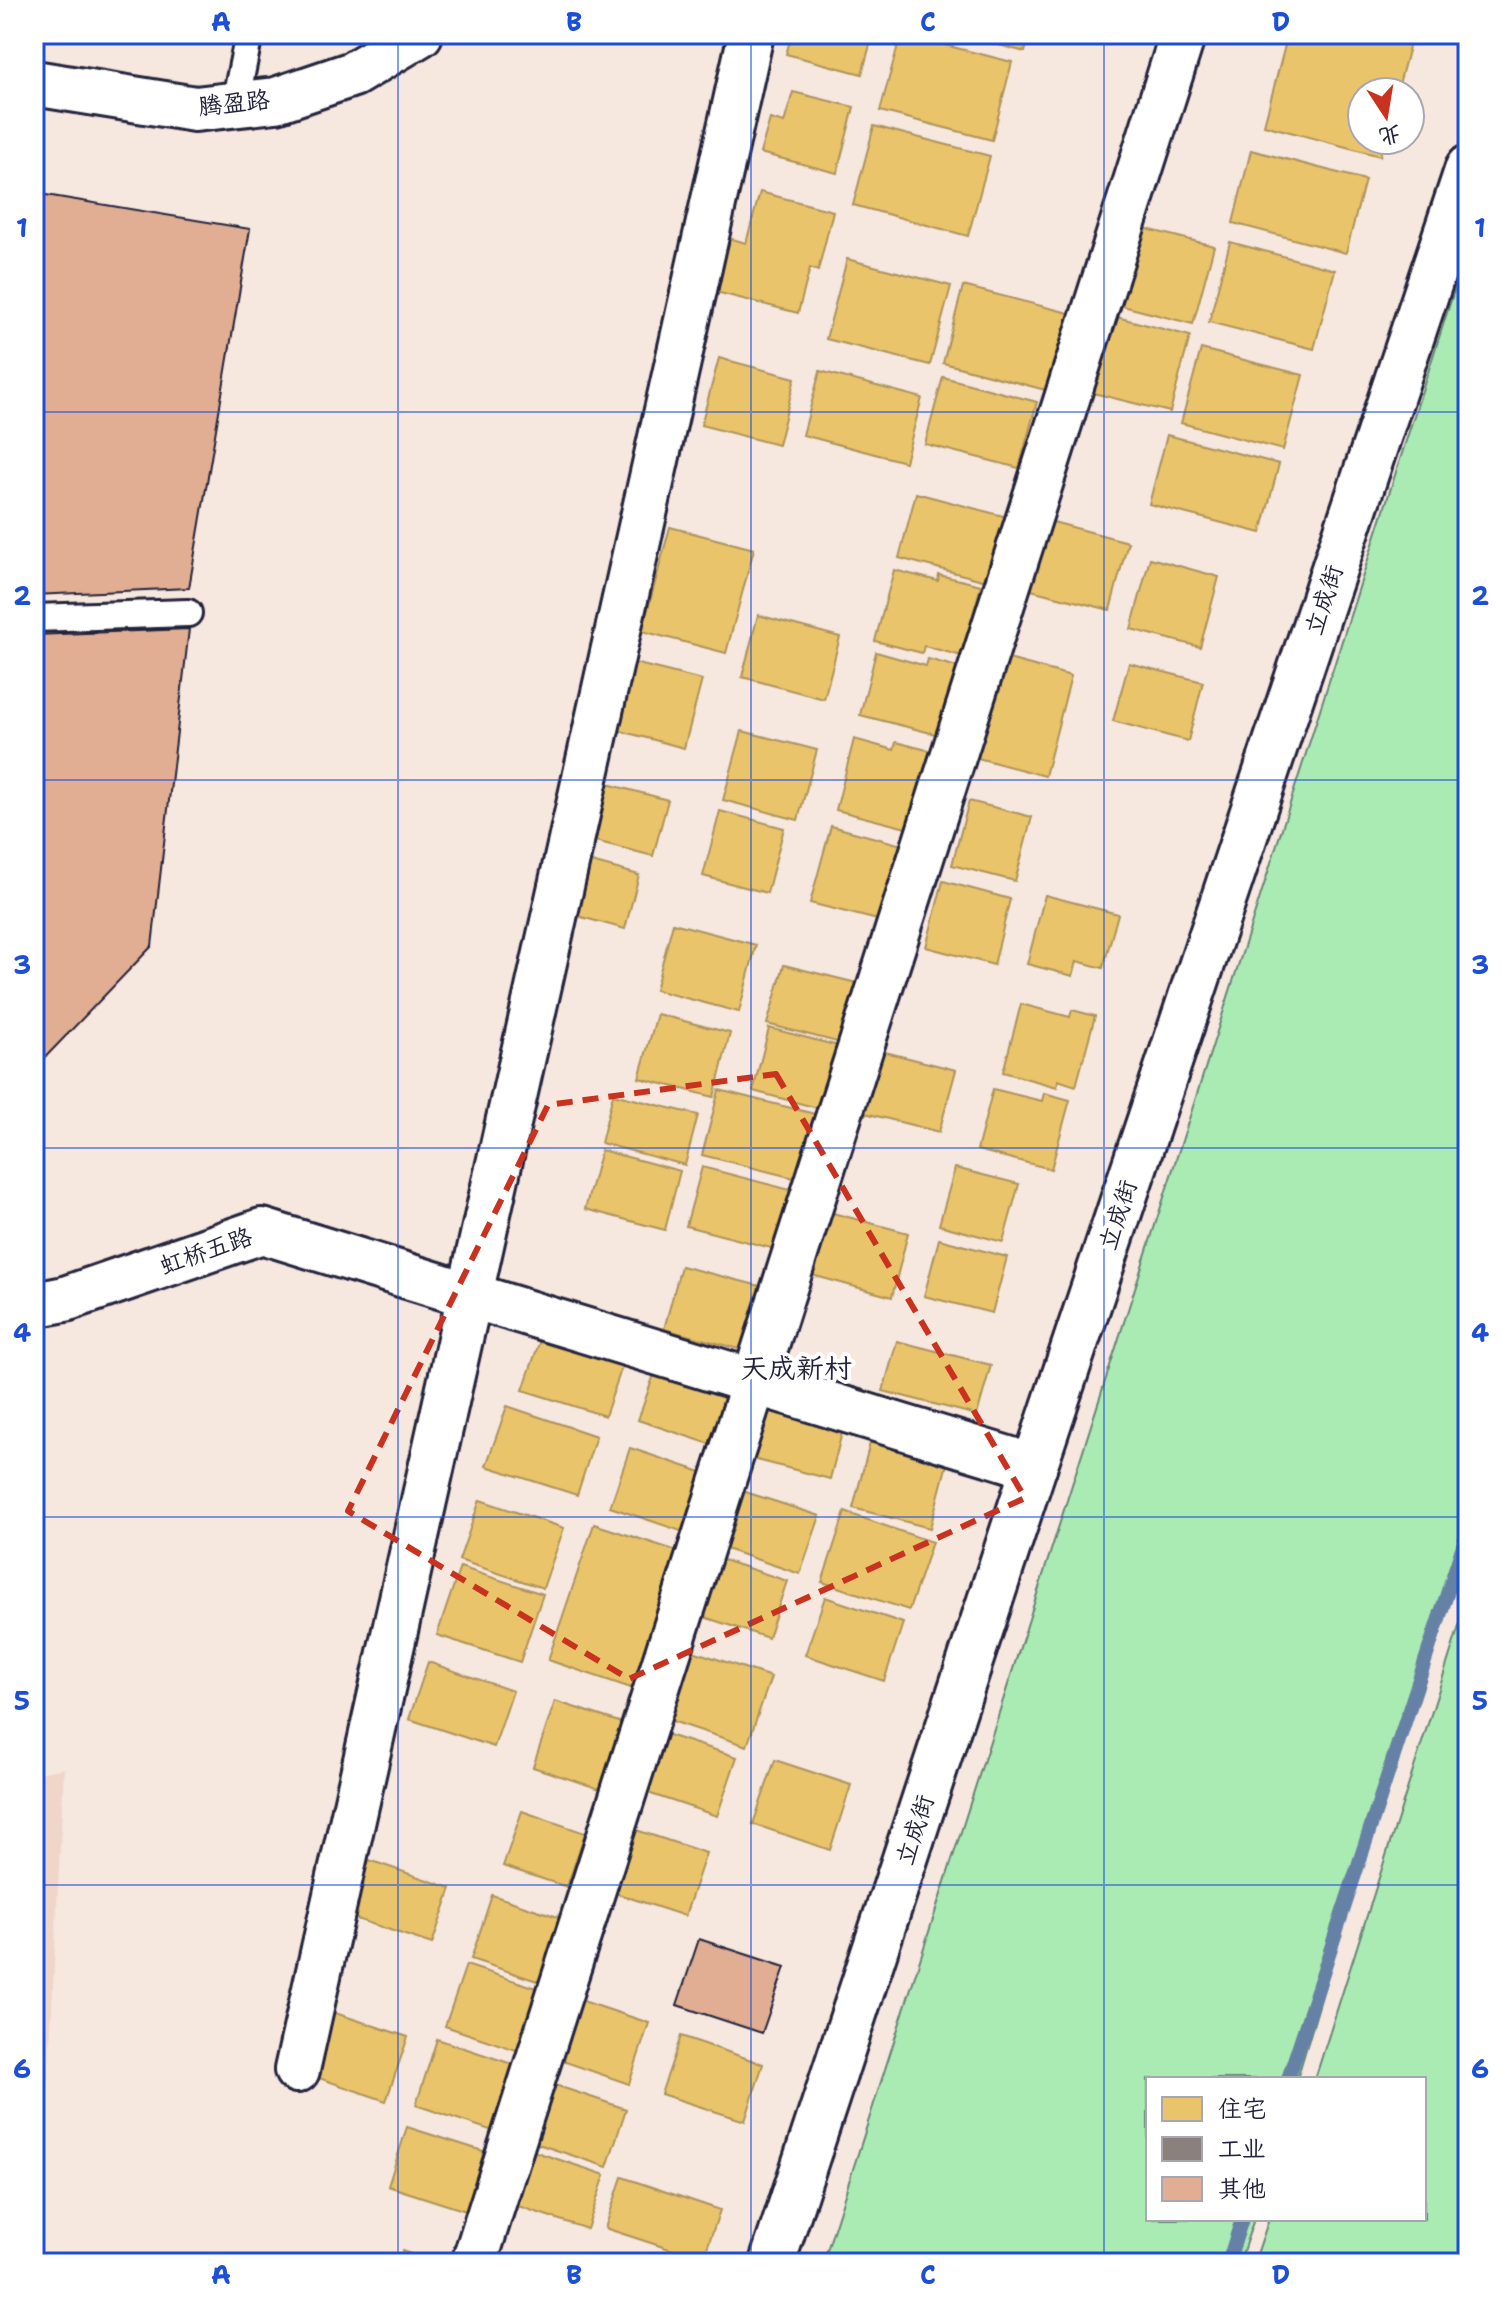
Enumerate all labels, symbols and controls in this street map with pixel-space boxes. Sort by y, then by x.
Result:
text: A [211,4,231,39]
text: B [566,4,582,39]
text: C [920,4,936,39]
text: D [1272,4,1290,39]
north arrow [1346,76,1426,156]
street label: 腾盈路 [197,83,271,123]
text: 北 [1376,119,1404,152]
text: 1 [16,210,28,245]
text: 1 [1474,210,1486,245]
street label: 立成街 [1298,561,1350,639]
text: 2 [13,578,31,613]
text: 2 [1471,578,1489,613]
text: 3 [13,947,31,982]
text: 3 [1471,947,1489,982]
street label: 立成街 [1092,1176,1144,1254]
street label: 虹桥五路 [155,1220,257,1282]
text: 4 [13,1315,31,1350]
text: 4 [1471,1315,1489,1350]
district label: 天成新村 [740,1349,852,1387]
text: 5 [14,1683,30,1718]
text: 5 [1472,1683,1488,1718]
street label: 立成街 [889,1791,941,1869]
text: 6 [13,2051,31,2086]
text: 6 [1471,2051,1489,2086]
legend [1146,2077,1426,2221]
text: 住宅 [1218,2093,1266,2125]
text: 工业 [1218,2133,1266,2165]
text: 其他 [1218,2173,1266,2205]
text: A [211,2257,231,2292]
text: B [566,2257,582,2292]
text: C [920,2257,936,2292]
text: D [1272,2257,1290,2292]

